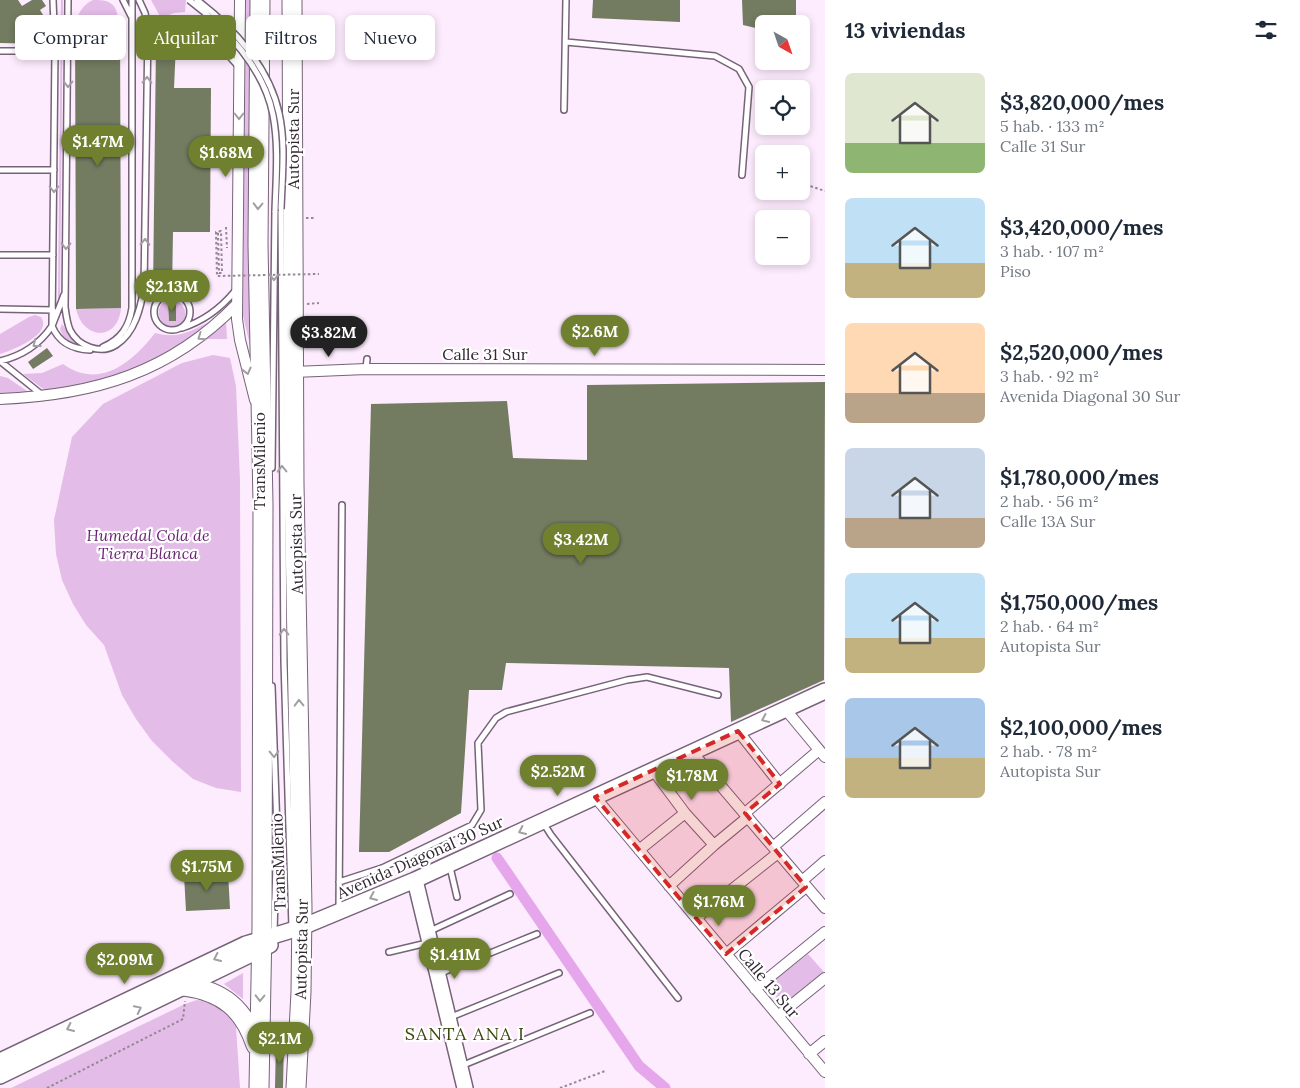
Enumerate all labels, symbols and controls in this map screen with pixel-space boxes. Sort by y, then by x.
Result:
chip: Comprar [15,15,126,60]
chip: Alquilar [136,15,236,60]
chip: Filtros [246,15,335,60]
chip: Nuevo [345,15,435,60]
north arrow [755,15,810,70]
map controls [755,15,810,265]
icon: filters [1252,16,1280,44]
text: 13 viviendas [845,17,965,44]
one-way arrow [142,76,152,84]
one-way arrow [62,80,73,88]
button: locate [755,80,810,135]
street label: Autopista Sur [283,89,303,190]
text: $3,820,000/mes [1000,89,1164,116]
icon: home [885,93,945,153]
one-way arrow [234,113,244,121]
text: 5 hab. · 133 m² [1000,116,1105,136]
pin: $1.47M [57,124,139,167]
text: $1.47M [72,131,124,151]
pin: $1.68M [185,136,267,178]
text: Calle 31 Sur [1000,136,1085,156]
text: $1.68M [199,142,253,162]
button: + [755,145,810,200]
one-way arrow [49,185,59,193]
one-way arrow [253,202,264,210]
button: − [755,210,810,265]
text: $3,420,000/mes [1000,214,1164,241]
icon: home [885,218,945,278]
one-way arrow [140,238,150,246]
text: 3 hab. · 107 m² [1000,241,1104,261]
one-way arrow [61,242,71,250]
text: Piso [1000,261,1031,281]
pin: $2.13M [131,270,213,312]
one-way arrow [269,274,279,281]
text: $2.13M [146,276,198,296]
pin: $2.6M [560,314,630,357]
pin: $3.82M [288,316,370,358]
text: $2.6M [572,321,618,341]
text: $3.82M [301,322,357,342]
one-way arrow [197,331,207,340]
one-way arrow [32,339,41,348]
text: $2,520,000/mes [1000,339,1163,366]
icon: home [885,343,945,403]
street label: Calle 31 Sur [442,344,528,364]
text: 3 hab. · 92 m² [1000,366,1099,386]
one-way arrow [241,367,252,376]
text: Avenida Diagonal 30 Sur [1000,386,1180,406]
street label: TransMilenio [249,412,269,510]
text: $1,780,000/mes [1000,464,1159,491]
one-way arrow [277,465,287,473]
icon: home [885,468,945,528]
text: 2 hab. · 56 m² [1000,491,1099,511]
street label: Autopista Sur [285,493,307,596]
text: Calle 13A Sur [1000,511,1095,531]
pin: $3.42M [540,522,622,565]
park label: Humedal Cola de Tierra Blanca [86,525,210,563]
text: $3.42M [554,529,608,549]
text: $1,750,000/mes [1000,589,1158,616]
icon: home [885,593,945,653]
text: 2 hab. · 64 m² [1000,616,1099,636]
one-way arrow [279,628,289,636]
text: Autopista Sur [1000,636,1101,656]
one-way arrow [294,699,304,707]
one-way arrow [761,713,770,723]
text: $2,100,000/mes [1000,714,1162,741]
icon: home [885,718,945,778]
text: 2 hab. · 78 m² [1000,741,1097,761]
one-way arrow [269,751,279,759]
pin: $2.52M [517,754,599,797]
pin: $1.78M [651,758,733,801]
text: $2.52M [531,761,585,781]
text: Autopista Sur [1000,761,1101,781]
text: $1.78M [666,765,718,785]
street label: Avenida Diagonal 30 Sur [333,811,507,903]
street label: TransMilenio [266,813,290,911]
one-way arrow [518,824,527,835]
pin: $1.75M [166,850,248,892]
text: $1.75M [182,856,232,876]
pin: $1.76M [678,884,760,927]
text: $1.76M [693,891,745,911]
one-way arrow [370,892,378,902]
street label: Autopista Sur [290,898,312,1001]
pin: $1.41M [414,938,496,980]
pin: $2.09M [84,942,166,985]
text: $1.41M [430,944,480,964]
street label: Calle 13 Sur [734,944,804,1022]
text: $2.09M [97,949,153,969]
one-way arrow [213,952,222,962]
one-way arrow [255,994,266,1002]
one-way arrow [133,1005,142,1015]
one-way arrow [66,1021,75,1032]
pin: $2.1M [245,1022,315,1064]
district label: SANTA ANA I [405,1022,525,1045]
text: $2.1M [258,1028,302,1048]

